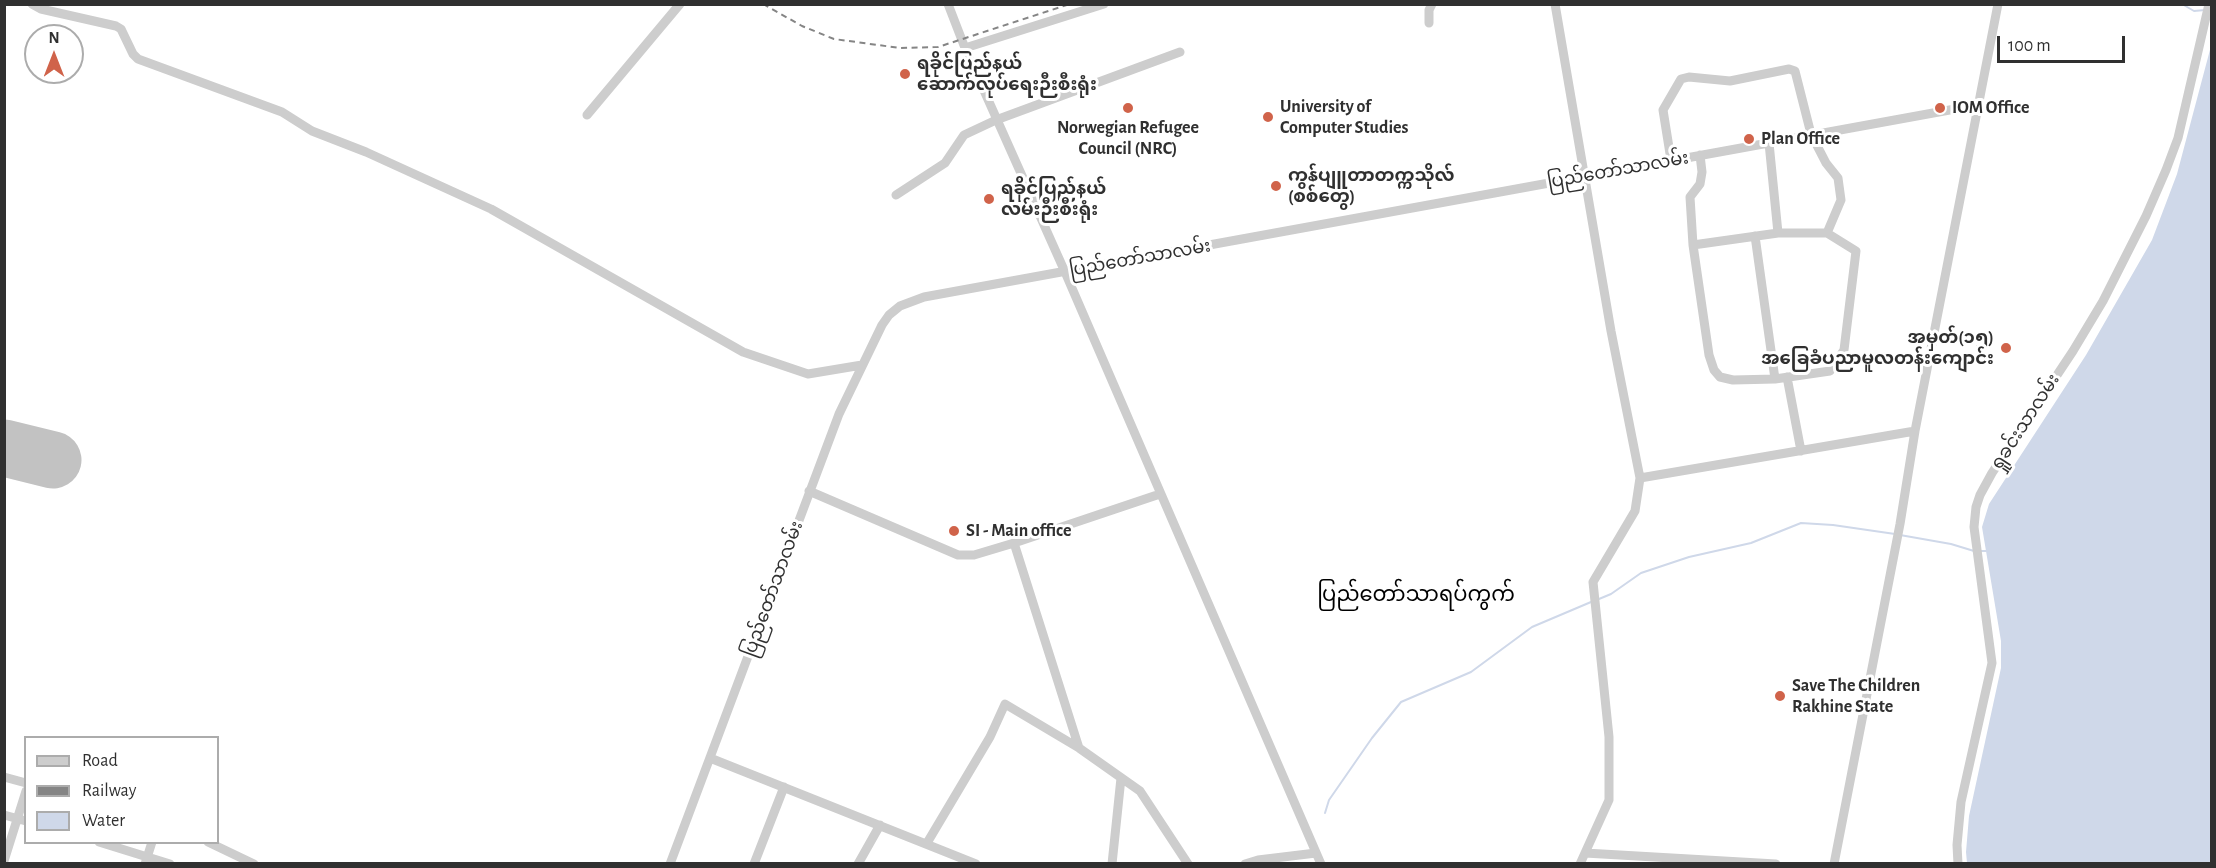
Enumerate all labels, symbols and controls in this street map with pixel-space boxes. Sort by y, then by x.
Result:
north arrow [24,24,84,84]
scale bar [2000,24,2128,62]
text: N [48,30,60,46]
text: 100 m [2008,37,2051,55]
place label: ရခိုင်ပြည်နယ် ဆောက်လုပ်ရေးဉီးစီးရုံး [917,53,1097,96]
marker: ရခိုင်ပြည်နယ် ဆောက်လုပ်ရေးဉီးစီးရုံး [898,67,912,81]
place label: University of Computer Studies [1280,96,1409,138]
place label: IOM Office [1952,97,2029,119]
marker: Norwegian Refugee Council (NRC) [1121,101,1135,115]
marker: IOM Office [1933,101,1947,115]
marker: University of Computer Studies [1261,110,1275,124]
place label: Norwegian Refugee Council (NRC) [1057,117,1199,160]
place label: Plan Office [1761,128,1840,150]
marker: Plan Office [1742,132,1756,146]
street label: ပြည်တော်သာလမ်း [1546,147,1690,193]
place label: ကွန်ပျူတာတက္ကသိုလ် (စစ်တွေ) [1288,165,1454,207]
place label: ရခိုင်ပြည်နယ် လမ်းဉီးစီးရုံး [1001,178,1106,220]
marker: ကွန်ပျူတာတက္ကသိုလ် (စစ်တွေ) [1269,179,1283,193]
marker: ရခိုင်ပြည်နယ် လမ်းဉီးစီးရုံး [982,192,996,206]
street label: ပြည်တော်သာလမ်း [1068,235,1212,281]
place label: အမှတ်(၁၅) အခြေခံပညာမူလတန်းကျောင်း [1761,327,1994,370]
marker: အမှတ်(၁၅) အခြေခံပညာမူလတန်းကျောင်း [1999,341,2013,355]
street label: ရှုခင်းသာလမ်း [1986,370,2064,474]
street label: ပြည်တော်သာလမ်း [738,518,808,660]
place label: SI - Main office [966,520,1072,542]
marker: SI - Main office [947,524,961,538]
district label: ပြည်တော်သာရပ်ကွက် [1317,582,1515,608]
place label: Save The Children Rakhine State [1792,675,1920,718]
marker: Save The Children Rakhine State [1773,689,1787,703]
legend [24,736,219,844]
text: Road [82,752,118,770]
text: Railway [82,782,136,800]
text: Water [82,812,125,830]

